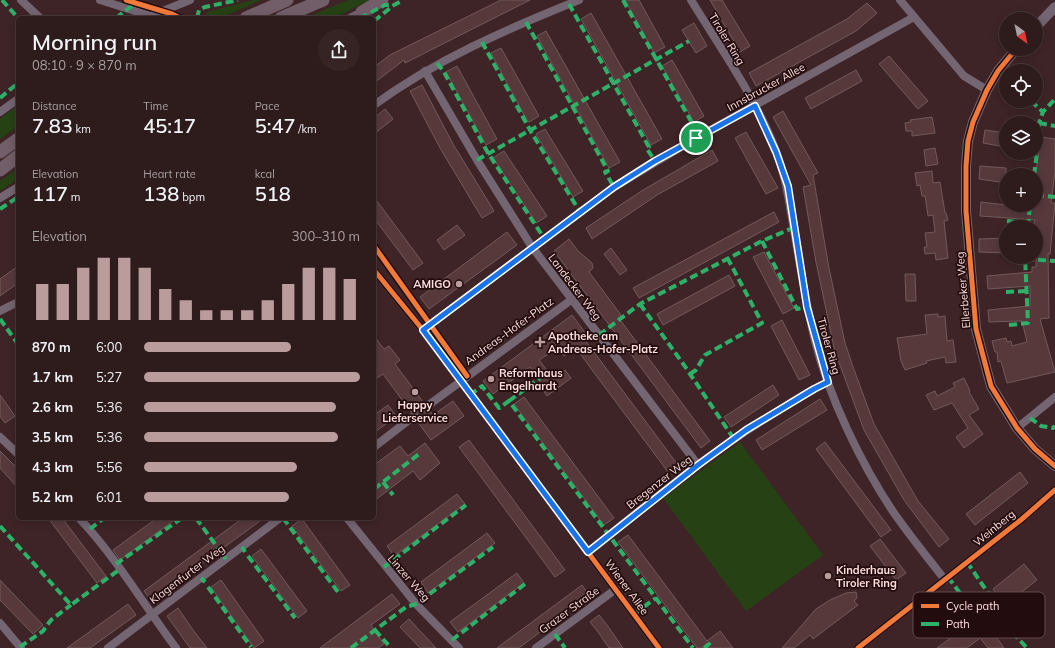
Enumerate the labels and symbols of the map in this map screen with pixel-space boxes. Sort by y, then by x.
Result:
street label: Tiroler Ring [706,10,748,68]
north arrow [999,12,1043,56]
street label: Innsbrucker Allee [724,60,808,114]
pin [679,121,713,155]
street label: Landecker Weg [545,251,605,323]
street label: Ellerbeker Weg [953,251,973,329]
place label: AMIGO [413,277,451,291]
marker: AMIGO [454,279,464,289]
street label: Andreas-Hofer-Platz [462,294,556,368]
street label: Tiroler Ring [814,316,844,376]
place label: Apotheke am Andreas-Hofer-Platz [548,329,658,356]
marker: Apotheke am Andreas-Hofer-Platz [535,337,545,347]
place label: Reformhaus Engelhardt [499,366,563,393]
marker: Reformhaus Engelhardt [486,374,496,384]
marker: Happy Lieferservice [410,387,420,397]
place label: Happy Lieferservice [382,398,448,425]
street label: Bregenzer Weg [624,452,694,512]
street label: Weinberg [970,507,1018,549]
street label: Klagenfurter Weg [147,541,227,607]
street label: Linzer Weg [385,552,433,604]
street label: Wiener Allee [602,556,652,618]
place label: Kinderhaus Tiroler Ring [836,563,897,590]
marker: Kinderhaus Tiroler Ring [823,571,833,581]
street label: Grazer Straße [536,583,602,637]
legend [913,592,1045,638]
text: Cycle path [946,599,999,613]
text: Path [946,617,970,631]

